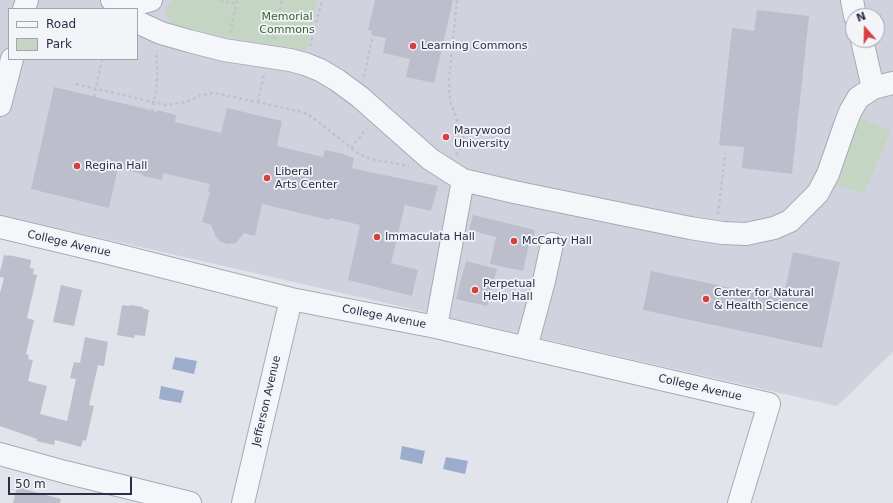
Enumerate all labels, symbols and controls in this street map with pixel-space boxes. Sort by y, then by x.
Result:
legend [8,8,138,60]
north arrow [845,8,885,48]
park label: Memorial Commons [259,10,315,36]
text: N [855,10,868,25]
text: Road [46,17,76,31]
text: Park [46,37,72,51]
place label: Learning Commons [421,39,528,53]
marker: Learning Commons [408,41,418,51]
place label: Marywood University [454,124,511,150]
marker: Marywood University [441,132,451,142]
place label: Regina Hall [85,159,147,173]
marker: Regina Hall [72,161,82,171]
place label: Liberal Arts Center [275,165,338,191]
marker: Liberal Arts Center [262,173,272,183]
street label: College Avenue [26,228,112,260]
place label: Immaculata Hall [385,230,475,244]
marker: Immaculata Hall [372,232,382,242]
place label: McCarty Hall [522,234,592,248]
marker: McCarty Hall [509,236,519,246]
place label: Perpetual Help Hall [483,277,535,303]
marker: Perpetual Help Hall [470,285,480,295]
place label: Center for Natural & Health Science [714,286,814,312]
marker: Center for Natural & Health Science [701,294,711,304]
street label: College Avenue [341,302,427,332]
street label: Jefferson Avenue [250,354,284,448]
street label: College Avenue [657,372,743,404]
scale bar [10,469,134,495]
text: 50 m [15,477,46,491]

